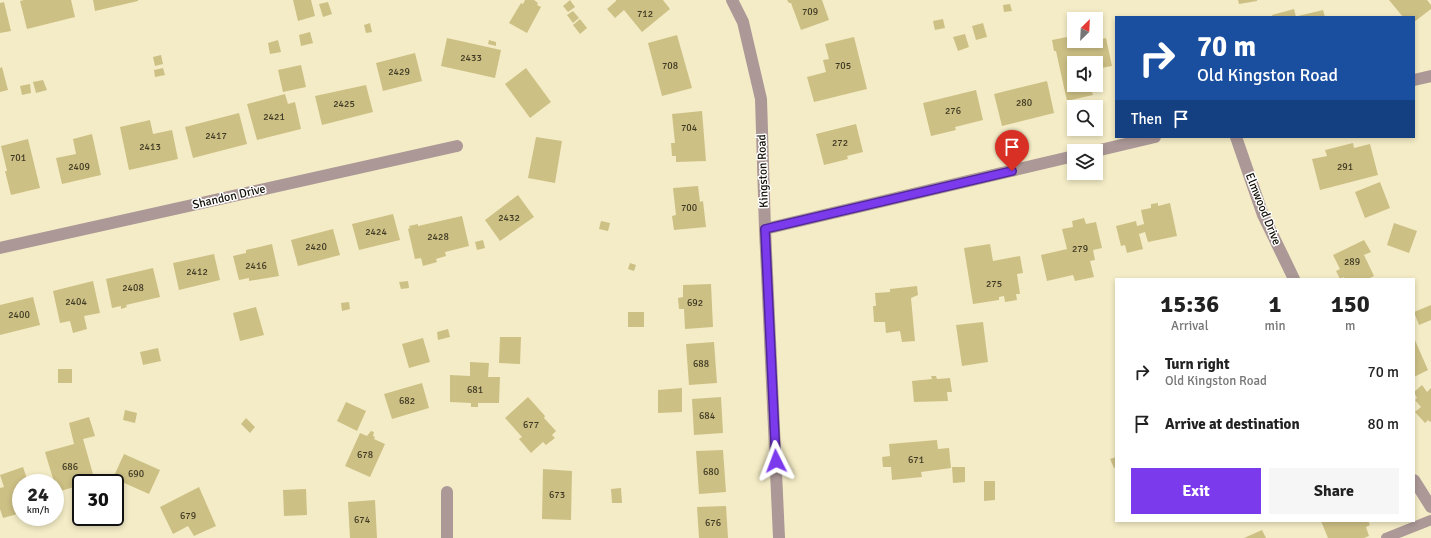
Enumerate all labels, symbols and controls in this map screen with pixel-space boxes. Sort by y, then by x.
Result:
house number: 709 [802,6,818,18]
house number: 712 [637,8,653,20]
north arrow [1067,12,1103,48]
map controls [1067,12,1103,180]
text: 70 m [1197,30,1256,64]
icon: right [1131,32,1183,84]
house number: 2433 [460,52,482,64]
button: sound [1067,56,1103,92]
house number: 708 [662,60,678,72]
house number: 705 [835,60,851,72]
text: Old Kingston Road [1197,64,1338,86]
house number: 2429 [388,66,410,78]
house number: 280 [1016,97,1032,109]
house number: 2425 [333,98,355,110]
button: search [1067,100,1103,136]
house number: 276 [945,105,961,117]
icon: arrive [1170,108,1192,130]
text: Then [1131,110,1162,128]
house number: 2421 [263,111,285,123]
house number: 704 [681,122,698,134]
house number: 2417 [205,130,227,142]
pin [995,130,1029,171]
street label: Kingston Road [754,134,772,208]
icon: arrive [1001,136,1023,158]
house number: 272 [832,137,848,149]
house number: 2413 [139,141,161,153]
button: layers [1067,144,1103,180]
house number: 701 [10,152,26,164]
house number: 2409 [68,161,90,173]
house number: 291 [1337,161,1353,173]
street label: Elmwood Drive [1242,171,1284,247]
street label: Shandon Drive [191,181,267,213]
house number: 700 [681,202,697,214]
house number: 2432 [498,212,520,224]
house number: 2424 [365,226,387,238]
house number: 2428 [427,231,449,243]
house number: 2420 [305,241,327,253]
house number: 279 [1072,243,1088,255]
house number: 289 [1344,256,1360,268]
house number: 2416 [245,260,267,272]
house number: 2412 [186,266,208,278]
house number: 275 [986,278,1002,290]
house number: 2408 [122,282,144,294]
text: 15:36 [1160,289,1219,319]
text: 1 [1269,289,1281,319]
text: 150 [1331,289,1370,319]
house number: 2404 [65,296,87,308]
house number: 692 [687,297,703,309]
house number: 2400 [8,309,30,321]
text: Arrival [1171,318,1208,334]
text: min [1265,318,1286,334]
text: m [1345,318,1355,334]
text: Turn right [1165,355,1230,373]
house number: 688 [693,358,709,370]
icon: right [1131,361,1153,383]
text: 70 m [1368,363,1399,381]
text: Old Kingston Road [1165,373,1267,389]
house number: 681 [467,384,483,396]
house number: 682 [399,395,415,407]
house number: 684 [699,410,716,422]
icon: arrive [1131,413,1153,435]
text: Arrive at destination [1165,415,1300,433]
text: 80 m [1368,415,1399,433]
house number: 677 [523,419,539,431]
position arrow [755,440,797,482]
house number: 678 [357,449,373,461]
house number: 671 [908,454,924,466]
house number: 686 [62,461,78,473]
house number: 680 [703,466,719,478]
house number: 690 [128,468,144,480]
button: Exit [1131,468,1261,514]
button: Share [1269,468,1399,514]
speed limit sign: 30 [72,474,124,526]
text: 24 [27,482,49,507]
house number: 673 [549,489,565,501]
text: km/h [27,504,49,516]
house number: 679 [180,510,196,522]
house number: 674 [354,514,371,526]
house number: 676 [705,517,721,529]

